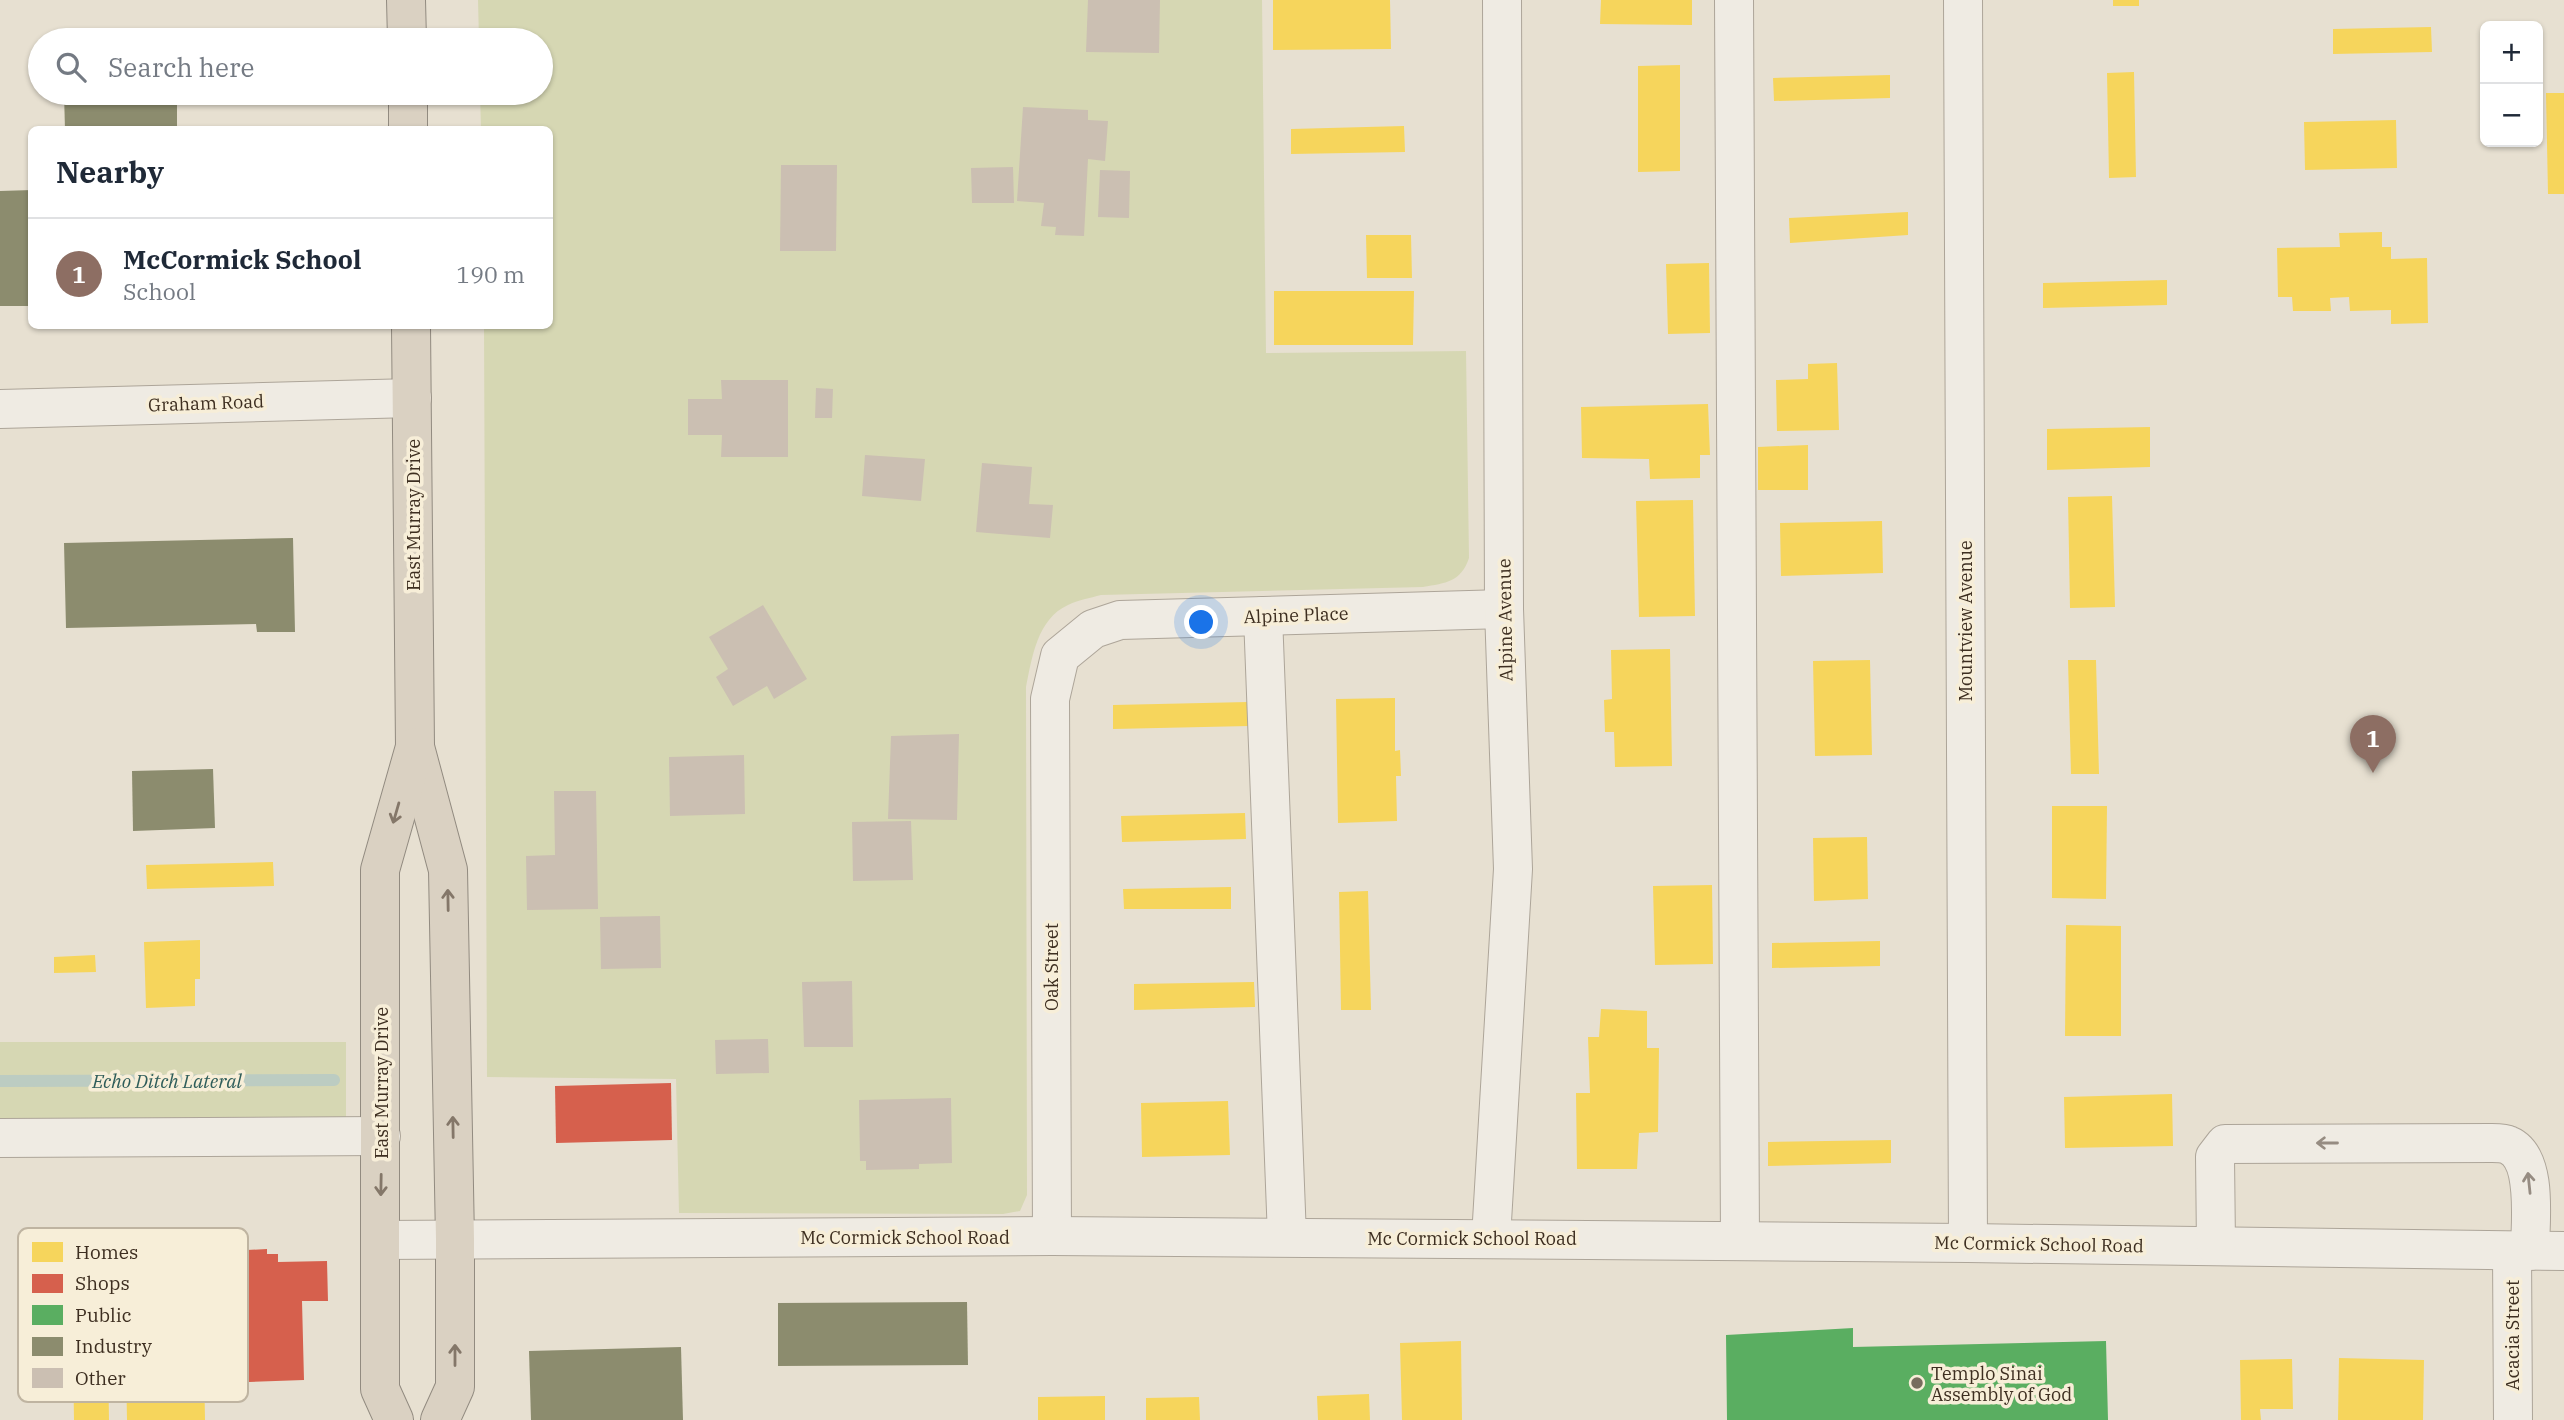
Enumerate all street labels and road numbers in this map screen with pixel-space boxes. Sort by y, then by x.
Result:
street label: Graham Road [148,389,264,417]
street label: East Murray Drive [402,439,425,591]
street label: Mountview Avenue [1954,540,1977,702]
street label: Alpine Avenue [1492,558,1518,682]
street label: Alpine Place [1243,602,1349,628]
street label: Oak Street [1040,923,1063,1011]
street label: East Murray Drive [370,1007,393,1159]
street label: Mc Cormick School Road [800,1226,1010,1249]
street label: Mc Cormick School Road [1367,1227,1577,1250]
street label: Mc Cormick School Road [1934,1231,2144,1257]
street label: Acacia Street [2501,1280,2524,1390]

